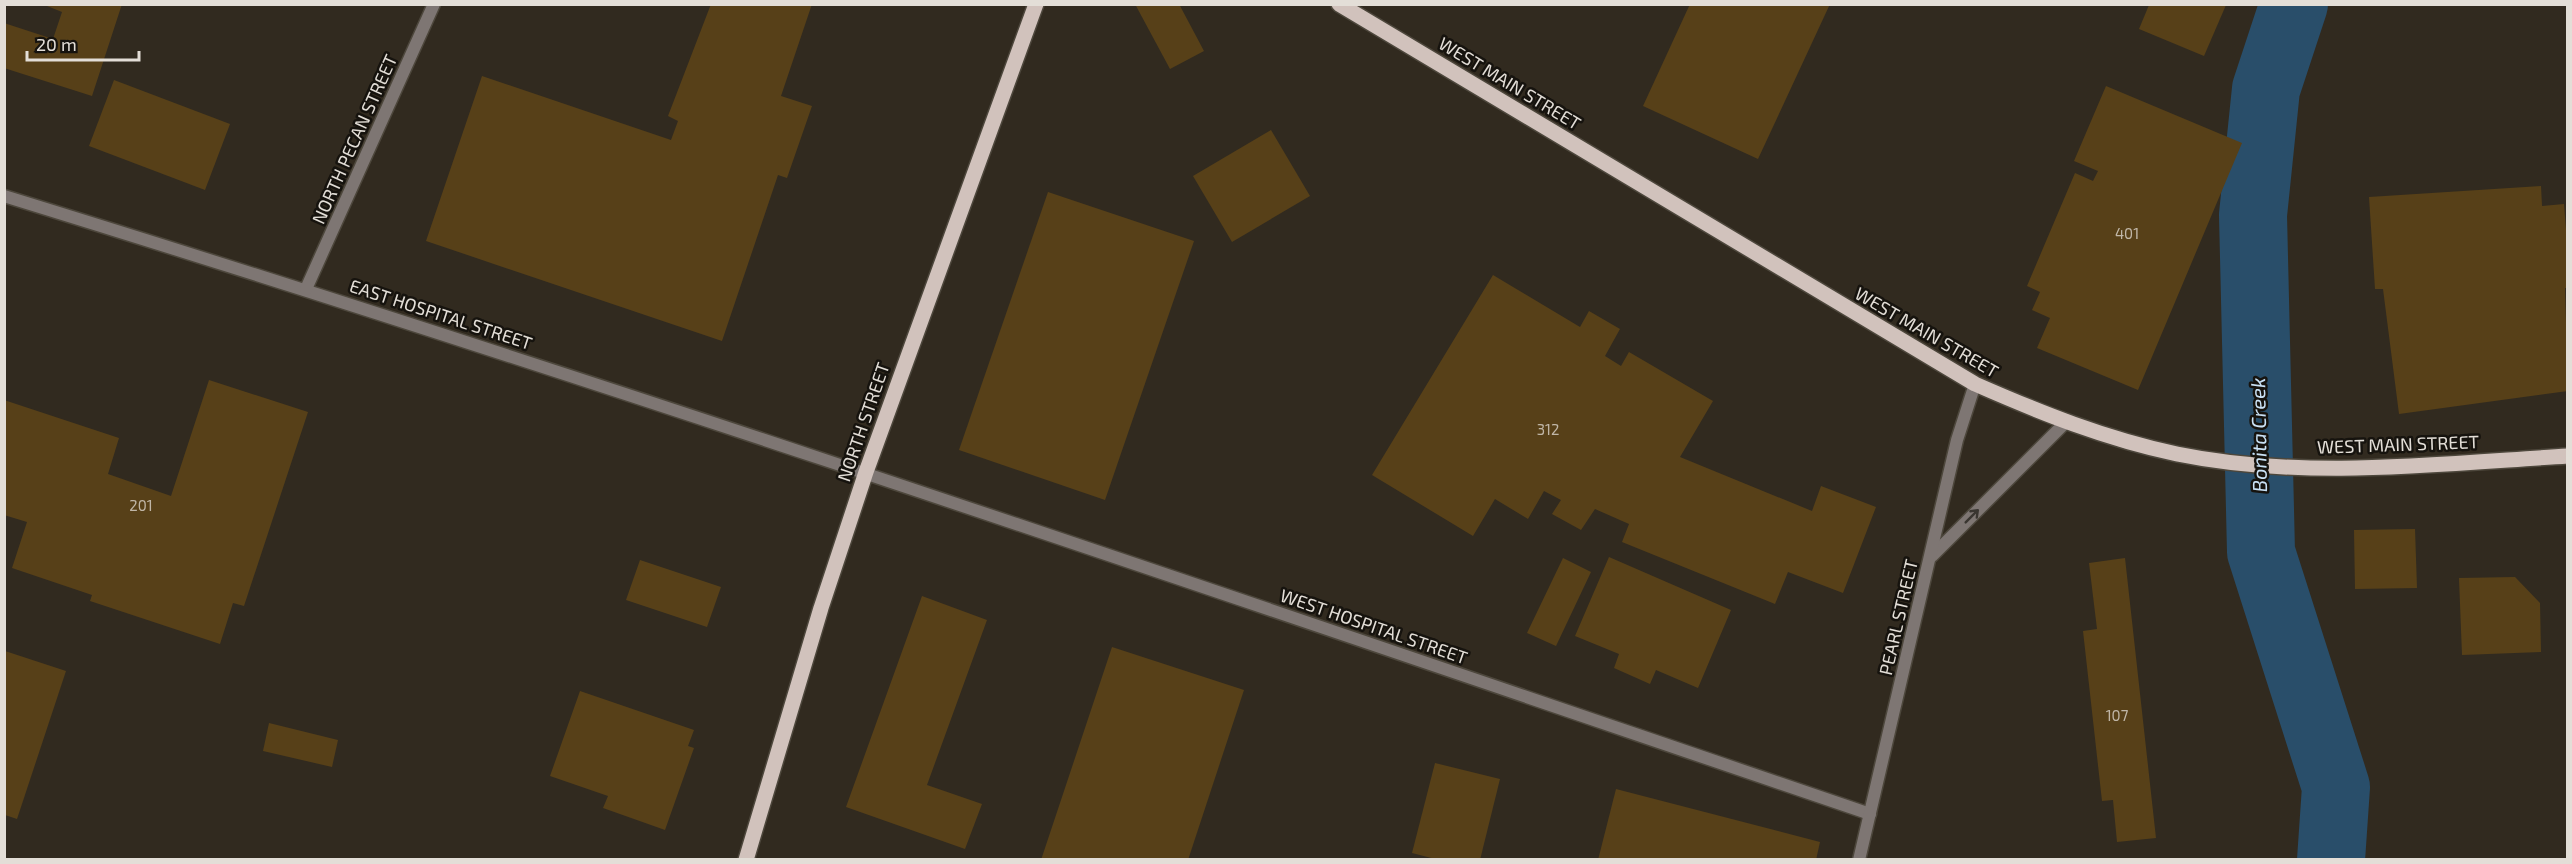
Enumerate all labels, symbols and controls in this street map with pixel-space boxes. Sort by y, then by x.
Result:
scale bar [27,24,140,62]
street label: WEST MAIN STREET [1435,32,1586,134]
text: 20 m [36,33,77,55]
street label: NORTH PECAN STREET [307,50,402,227]
house number: 401 [2115,224,2139,242]
street label: EAST HOSPITAL STREET [347,274,536,354]
street label: WEST MAIN STREET [1851,282,2003,382]
street label: NORTH STREET [832,359,894,484]
water label: Bonita Creek [2245,378,2271,492]
house number: 312 [1537,420,1559,438]
street label: WEST MAIN STREET [2317,430,2480,458]
house number: 201 [129,496,153,514]
one-way arrow [1965,509,1980,523]
street label: PEARL STREET [1874,556,1922,677]
street label: WEST HOSPITAL STREET [1278,584,1471,669]
house number: 107 [2106,706,2129,724]

